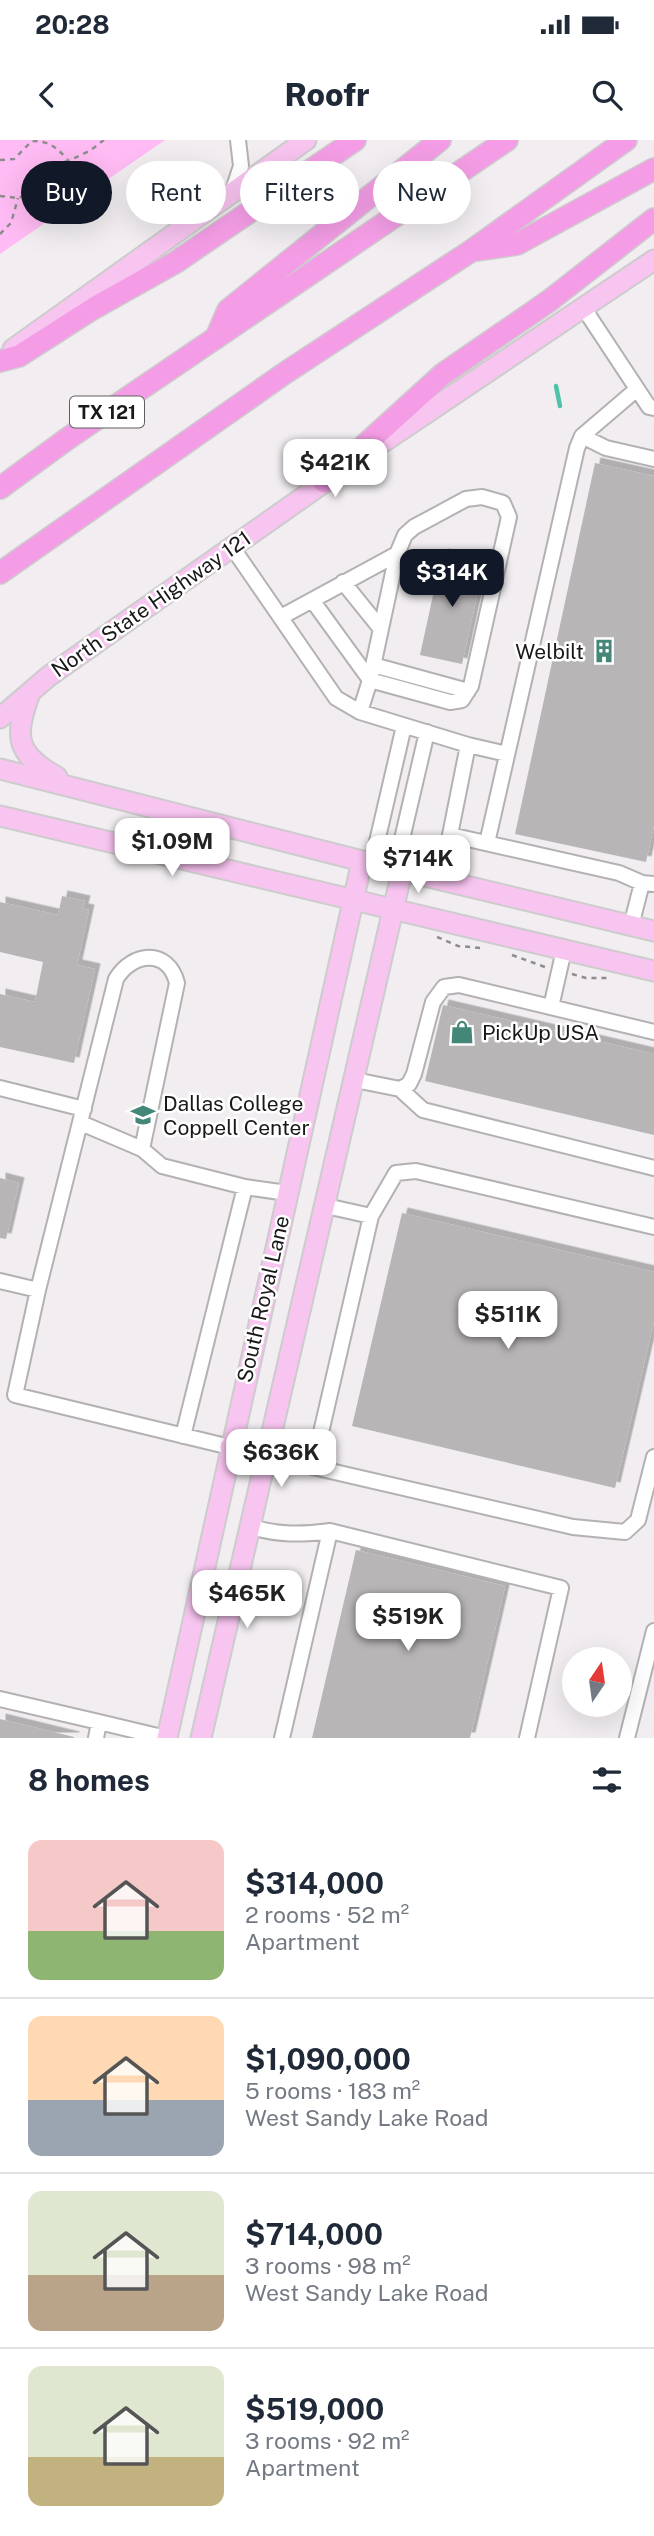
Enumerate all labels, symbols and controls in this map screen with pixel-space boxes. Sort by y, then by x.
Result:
text: 20:28 [35,9,110,40]
icon: back [28,76,66,114]
text: Roofr [285,76,369,113]
icon: search [588,76,626,114]
chip: Buy [21,161,112,224]
chip: Rent [126,161,226,224]
chip: Filters [240,161,359,224]
chip: New [373,161,471,224]
road number: TX 121 [70,396,144,428]
pin: $421K [286,440,384,499]
text: $421K [299,448,371,475]
street label: North State Highway 121 [46,526,256,682]
pin: $314K [403,550,501,609]
text: $314K [416,558,488,585]
building icon: Welbilt [590,637,618,665]
place label: Welbilt [515,639,584,664]
pin: $1.09M [115,818,229,878]
text: $1.09M [131,827,213,854]
pin: $714K [369,836,467,895]
text: $714K [382,844,454,871]
shop icon: PickUp USA [448,1018,476,1046]
place label: PickUp USA [482,1020,599,1045]
place label: Dallas College Coppell Center [163,1091,310,1140]
school or university icon: Dallas College Coppell Center [129,1101,157,1129]
street label: South Royal Lane [232,1213,294,1385]
pin: $511K [459,1292,557,1351]
text: $511K [474,1300,542,1327]
pin: $636K [232,1430,330,1489]
text: $636K [242,1438,320,1465]
pin: $465K [198,1570,296,1630]
text: $465K [208,1579,286,1606]
pin: $519K [359,1594,457,1653]
text: $519K [372,1602,444,1629]
north arrow [562,1647,632,1717]
map controls [562,1647,632,1717]
icon: filters [588,1761,626,1799]
text: 8 homes [28,1762,150,1798]
text: $314,000 [245,1865,384,1901]
icon: home [84,1868,168,1952]
text: 2 rooms · 52 m² [245,1901,409,1928]
text: Apartment [245,1928,360,1955]
text: $1,090,000 [245,2041,411,2077]
icon: home [84,2044,168,2128]
text: 5 rooms · 183 m² [245,2077,420,2104]
text: West Sandy Lake Road [245,2104,489,2131]
text: $714,000 [245,2216,383,2252]
icon: home [84,2219,168,2303]
text: 3 rooms · 98 m² [245,2252,411,2279]
text: West Sandy Lake Road [245,2279,489,2306]
text: $519,000 [245,2391,384,2427]
icon: home [84,2394,168,2478]
text: 3 rooms · 92 m² [245,2427,410,2454]
text: Apartment [245,2454,360,2481]

